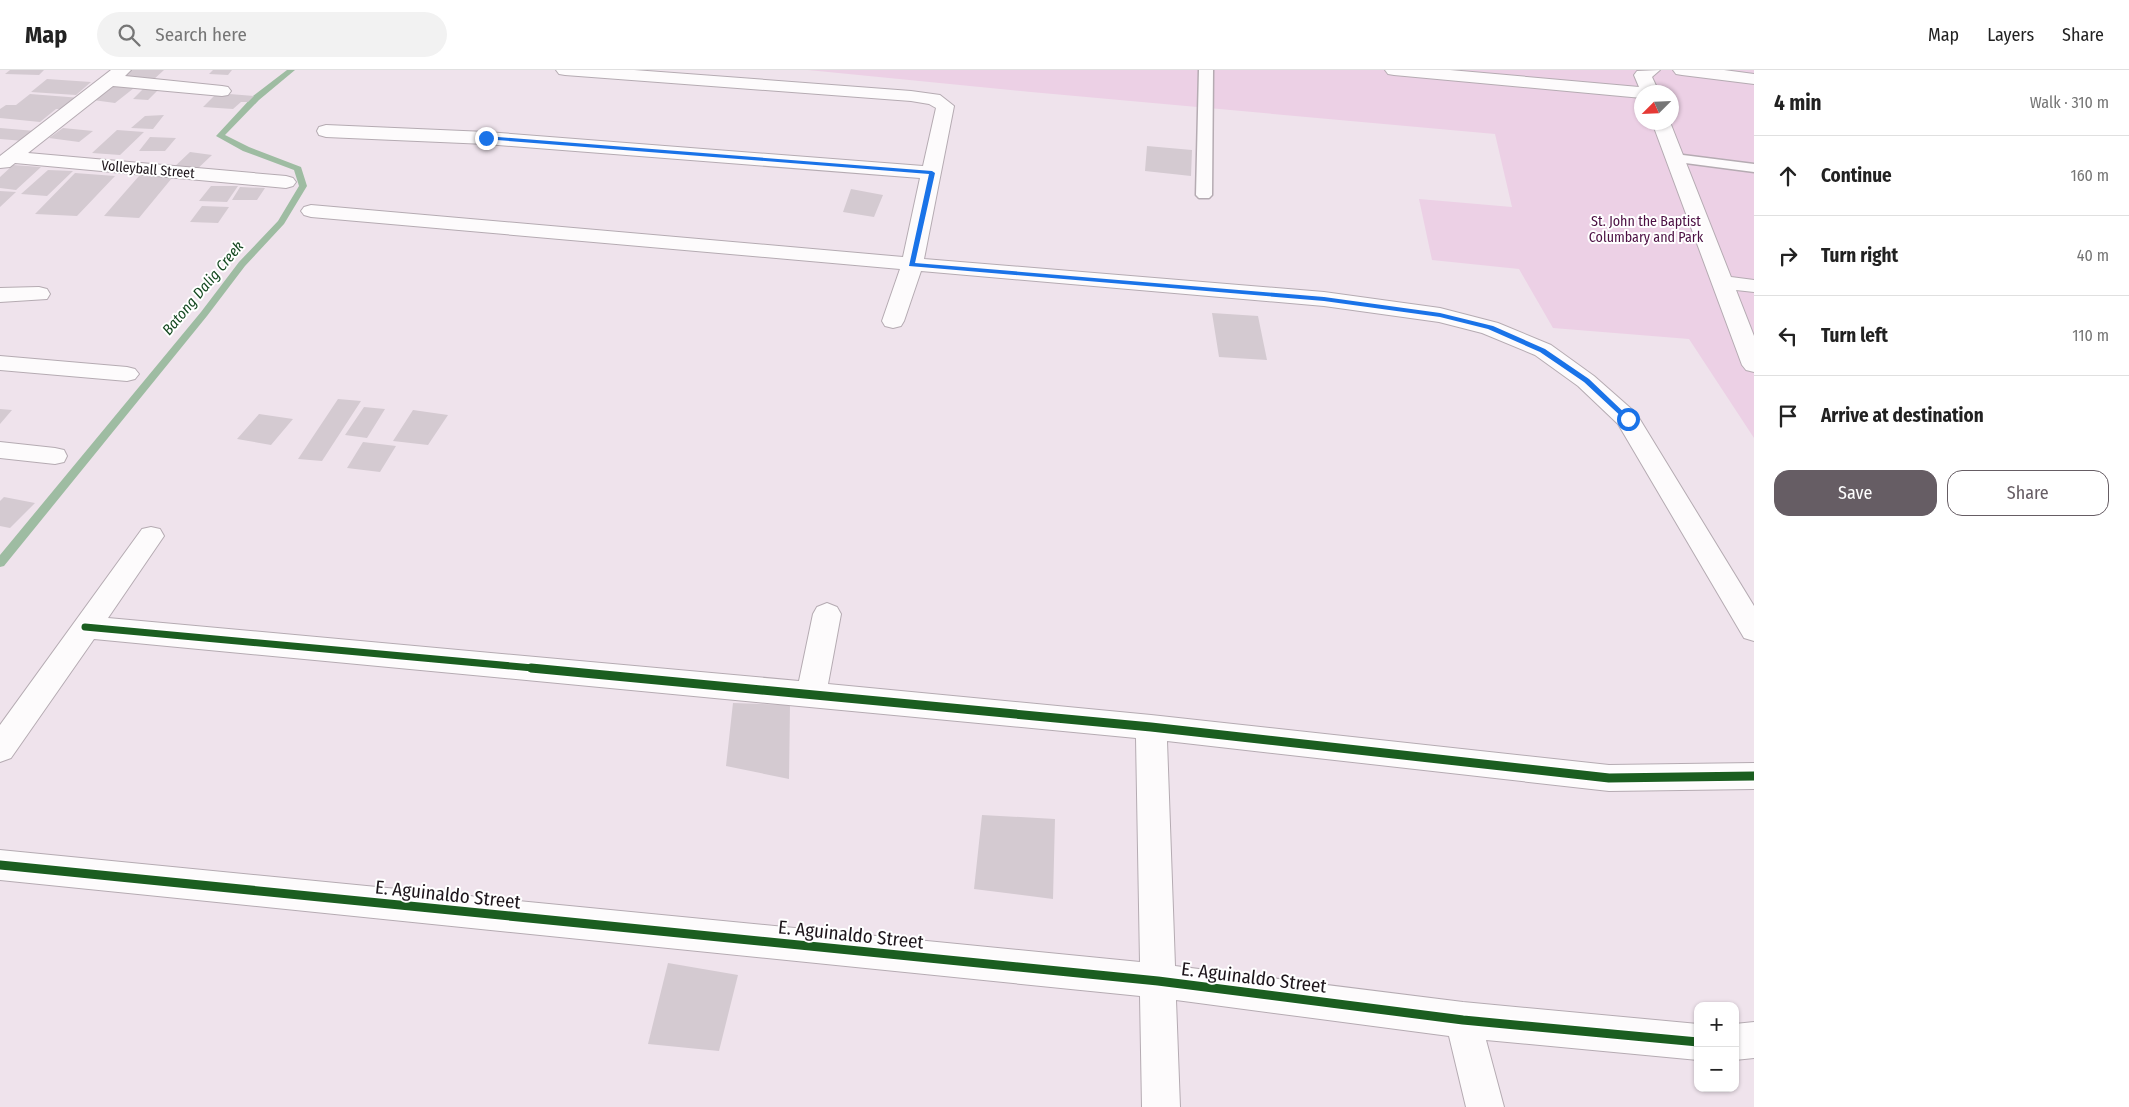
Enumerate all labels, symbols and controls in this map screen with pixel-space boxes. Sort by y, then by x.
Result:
search box [97,12,447,57]
text: Map [25,21,67,49]
icon: search [115,21,143,49]
text: Search here [155,23,247,46]
text: Map [1928,24,1959,46]
text: Layers [1987,24,2034,46]
text: Share [2062,24,2104,46]
north arrow [1634,85,1679,130]
text: 4 min [1774,90,1822,116]
text: Walk · 310 m [2030,93,2109,112]
route end [475,127,498,150]
street label: Volleyball Street [101,157,196,182]
icon: ahead [1774,162,1802,190]
text: Continue [1821,164,1892,187]
text: 160 m [2070,166,2109,185]
park label: St. John the Baptist Columbary and Park [1589,213,1704,246]
water label: Batong Dalig Creek [159,237,248,339]
icon: right [1774,242,1802,270]
text: Turn right [1821,244,1898,267]
text: 40 m [2077,246,2109,265]
icon: left [1774,322,1802,350]
text: Turn left [1821,324,1888,347]
text: 110 m [2072,326,2109,345]
icon: arrive [1774,402,1802,430]
text: Arrive at destination [1821,404,1984,427]
route start [1617,408,1640,431]
button: Save [1774,470,1937,516]
button: Share [1947,470,2109,516]
street label: E. Aguinaldo Street [374,875,523,914]
street label: E. Aguinaldo Street [777,915,926,954]
street label: E. Aguinaldo Street [1180,957,1329,998]
map controls [1694,1002,1739,1092]
button: + [1694,1002,1739,1047]
button: − [1694,1047,1739,1092]

